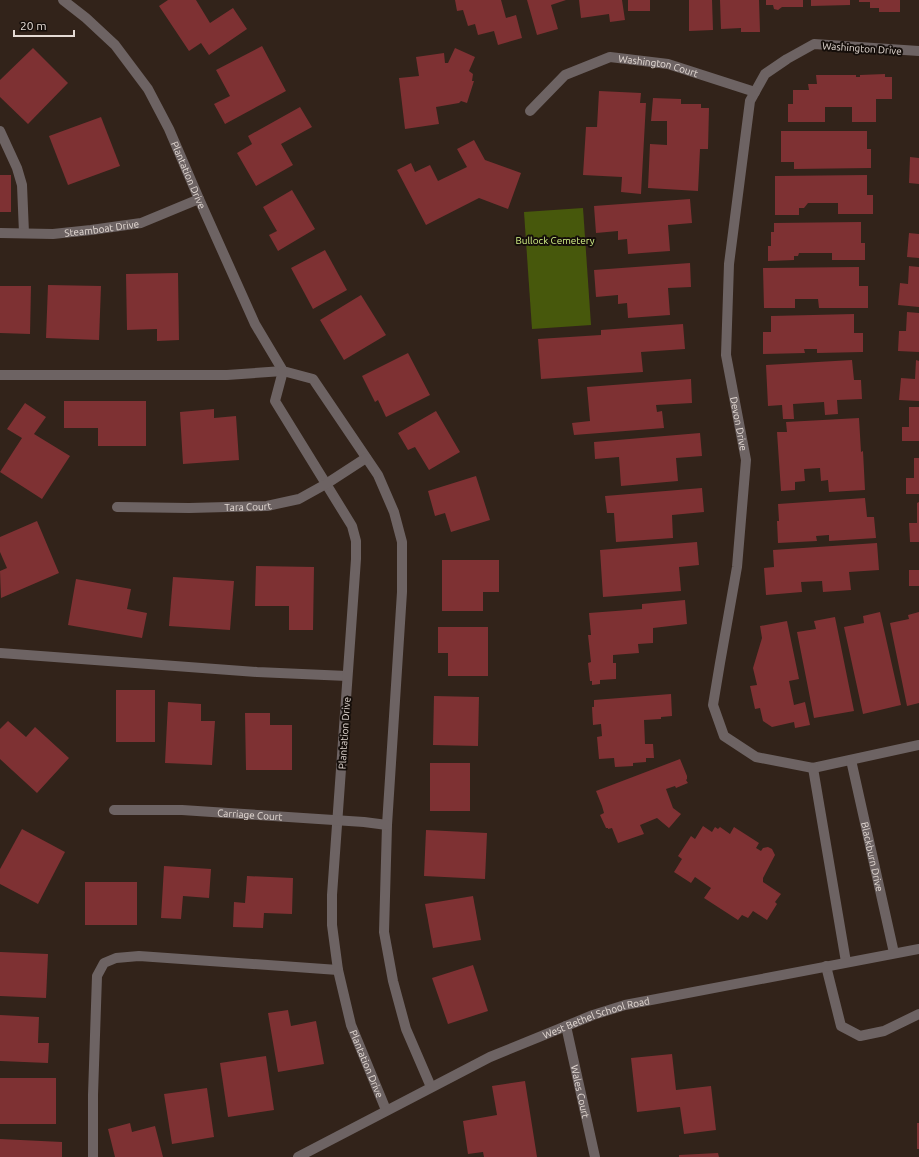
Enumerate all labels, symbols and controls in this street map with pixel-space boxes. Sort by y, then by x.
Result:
scale bar [14,12,74,38]
text: 20 m [20,19,47,32]
street label: Washington Drive [822,40,902,57]
street label: Washington Court [618,53,700,79]
street label: Plantation Drive [169,140,208,211]
street label: Steamboat Drive [64,218,140,239]
park label: Bullock Cemetery [515,235,595,246]
street label: Devon Drive [728,396,749,452]
street label: Tara Court [224,500,273,513]
street label: Plantation Drive [336,697,353,770]
street label: Carriage Court [217,807,283,823]
street label: Blackburn Drive [859,821,885,893]
street label: West Bethel School Road [541,995,651,1041]
street label: Plantation Drive [348,1028,385,1099]
street label: Wales Court [569,1064,591,1119]

